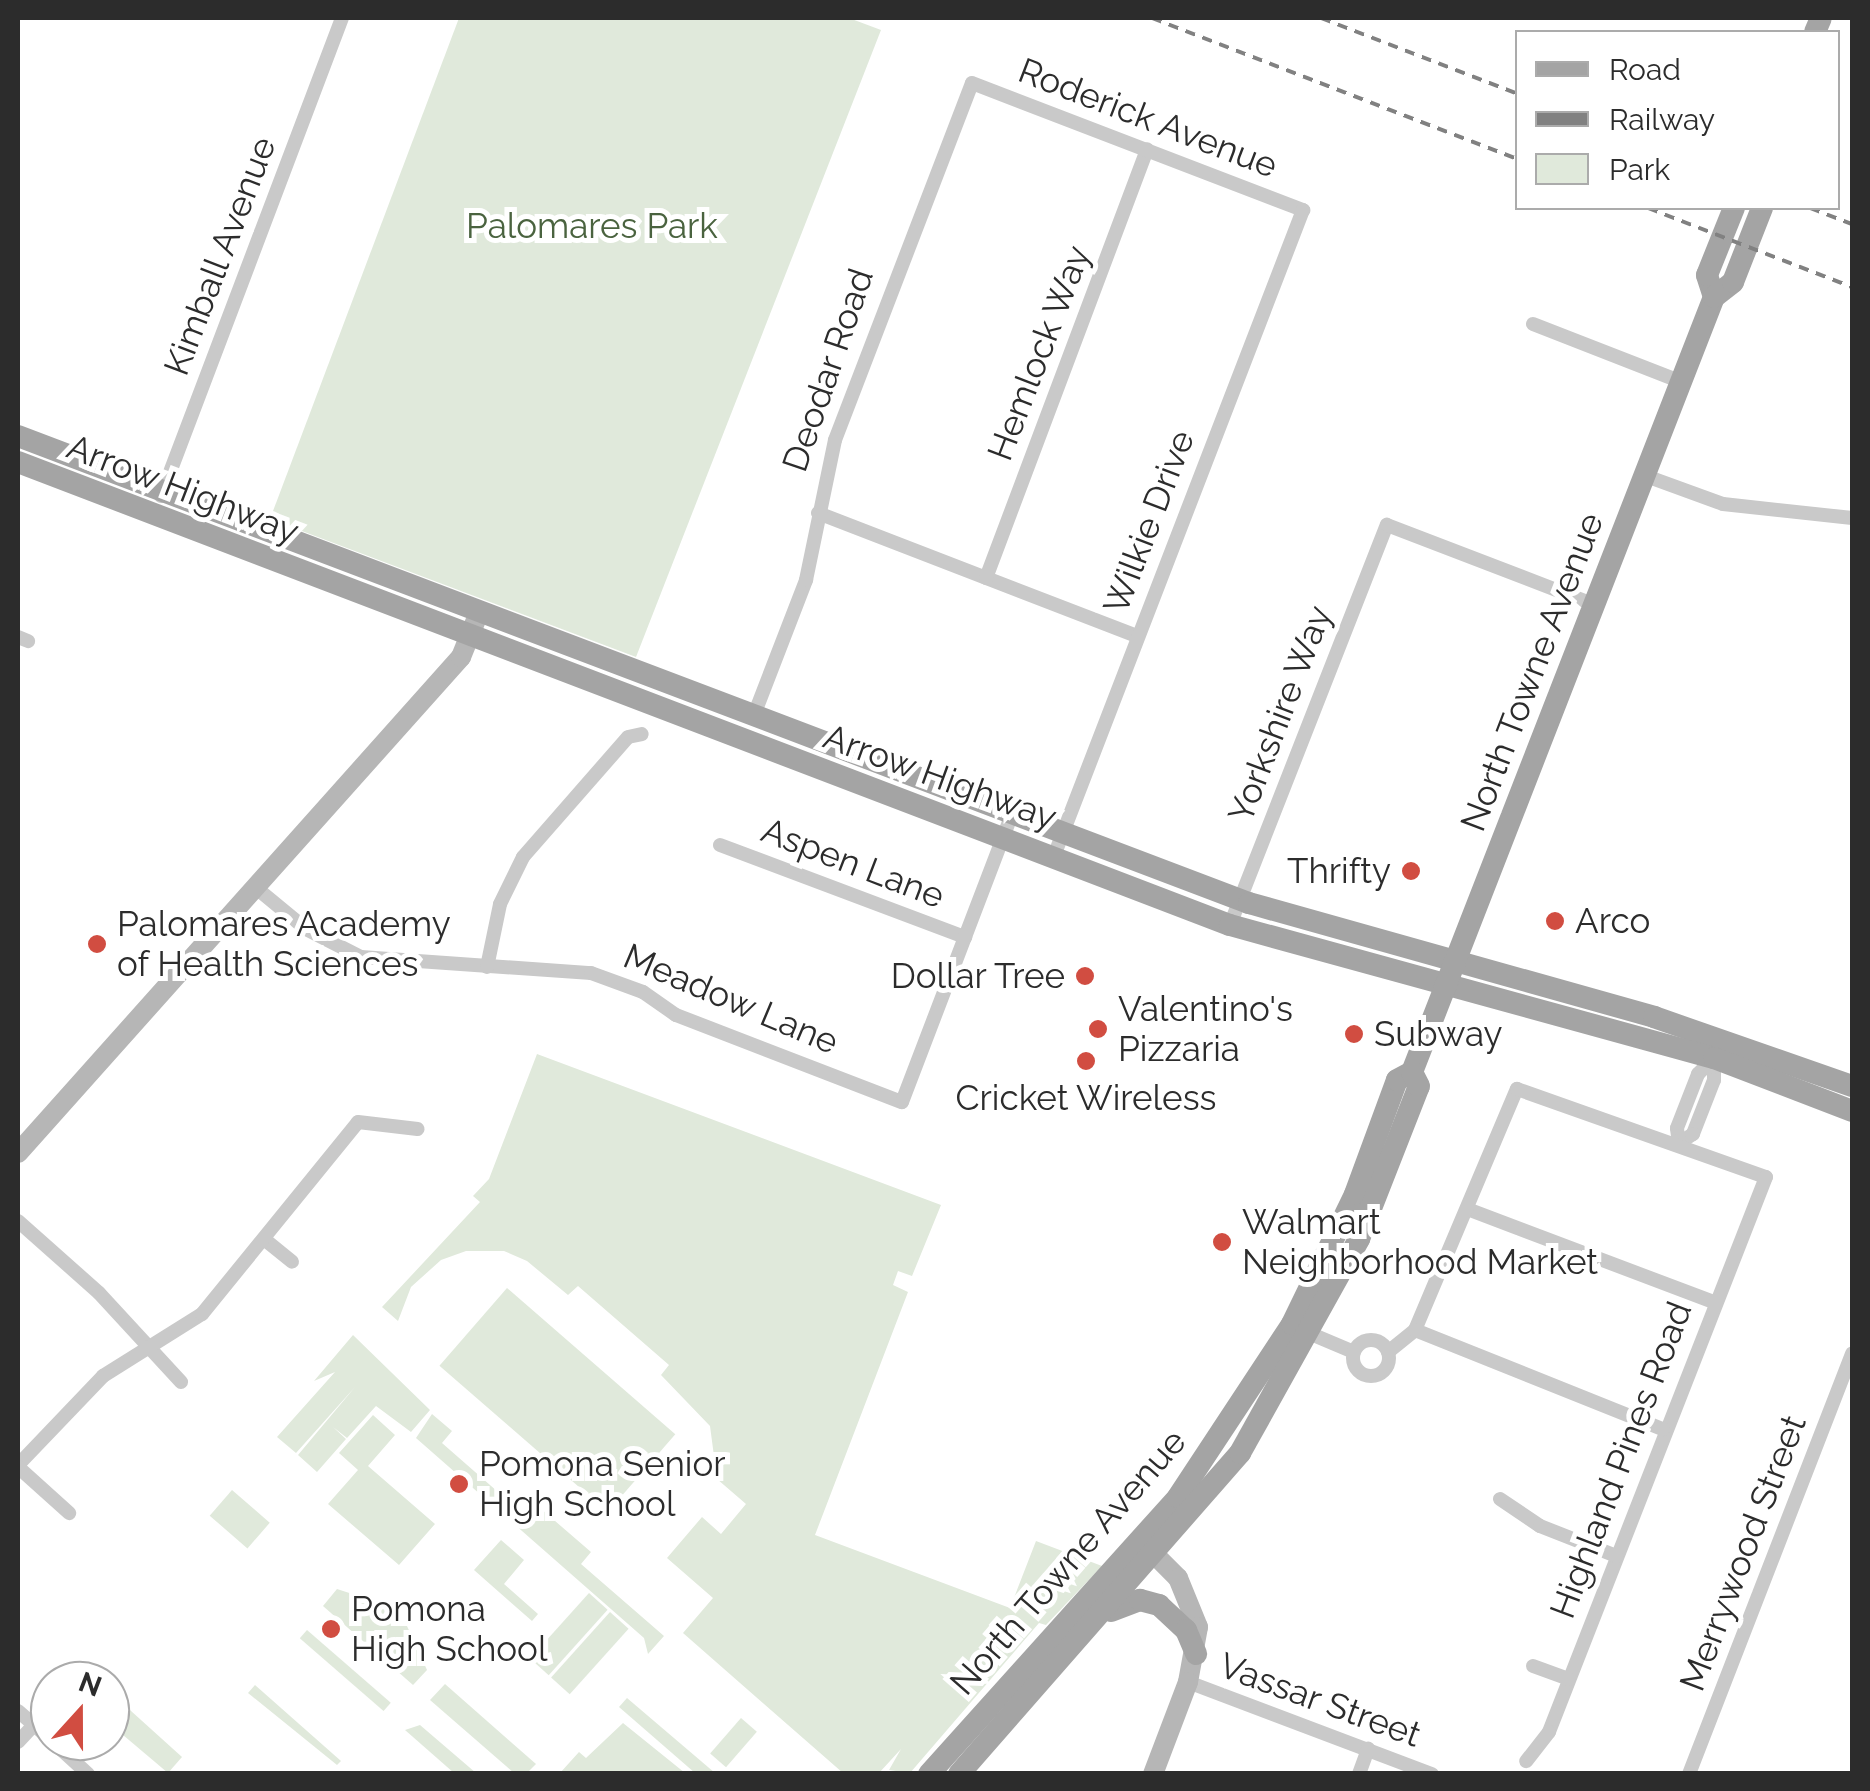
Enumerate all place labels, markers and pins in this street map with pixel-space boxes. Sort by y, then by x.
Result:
place label: Thrifty [1287,850,1391,892]
marker: Thrifty [1400,860,1422,882]
place label: Arco [1575,900,1650,942]
place label: Palomares Academy of Health Sciences [117,903,452,985]
marker: Arco [1544,910,1566,932]
marker: Palomares Academy of Health Sciences [86,933,108,955]
place label: Dollar Tree [889,955,1065,997]
marker: Dollar Tree [1074,965,1096,987]
place label: Valentino's Pizzaria [1118,988,1293,1070]
place label: Subway [1374,1013,1503,1055]
marker: Valentino's Pizzaria [1087,1018,1109,1040]
marker: Subway [1343,1023,1365,1045]
marker: Cricket Wireless [1075,1050,1097,1072]
place label: Cricket Wireless [955,1077,1217,1119]
place label: Walmart Neighborhood Market [1242,1201,1598,1283]
marker: Walmart Neighborhood Market [1211,1231,1233,1253]
place label: Pomona Senior High School [479,1443,726,1525]
marker: Pomona Senior High School [448,1473,470,1495]
place label: Pomona High School [351,1588,547,1670]
marker: Pomona High School [320,1618,342,1640]

